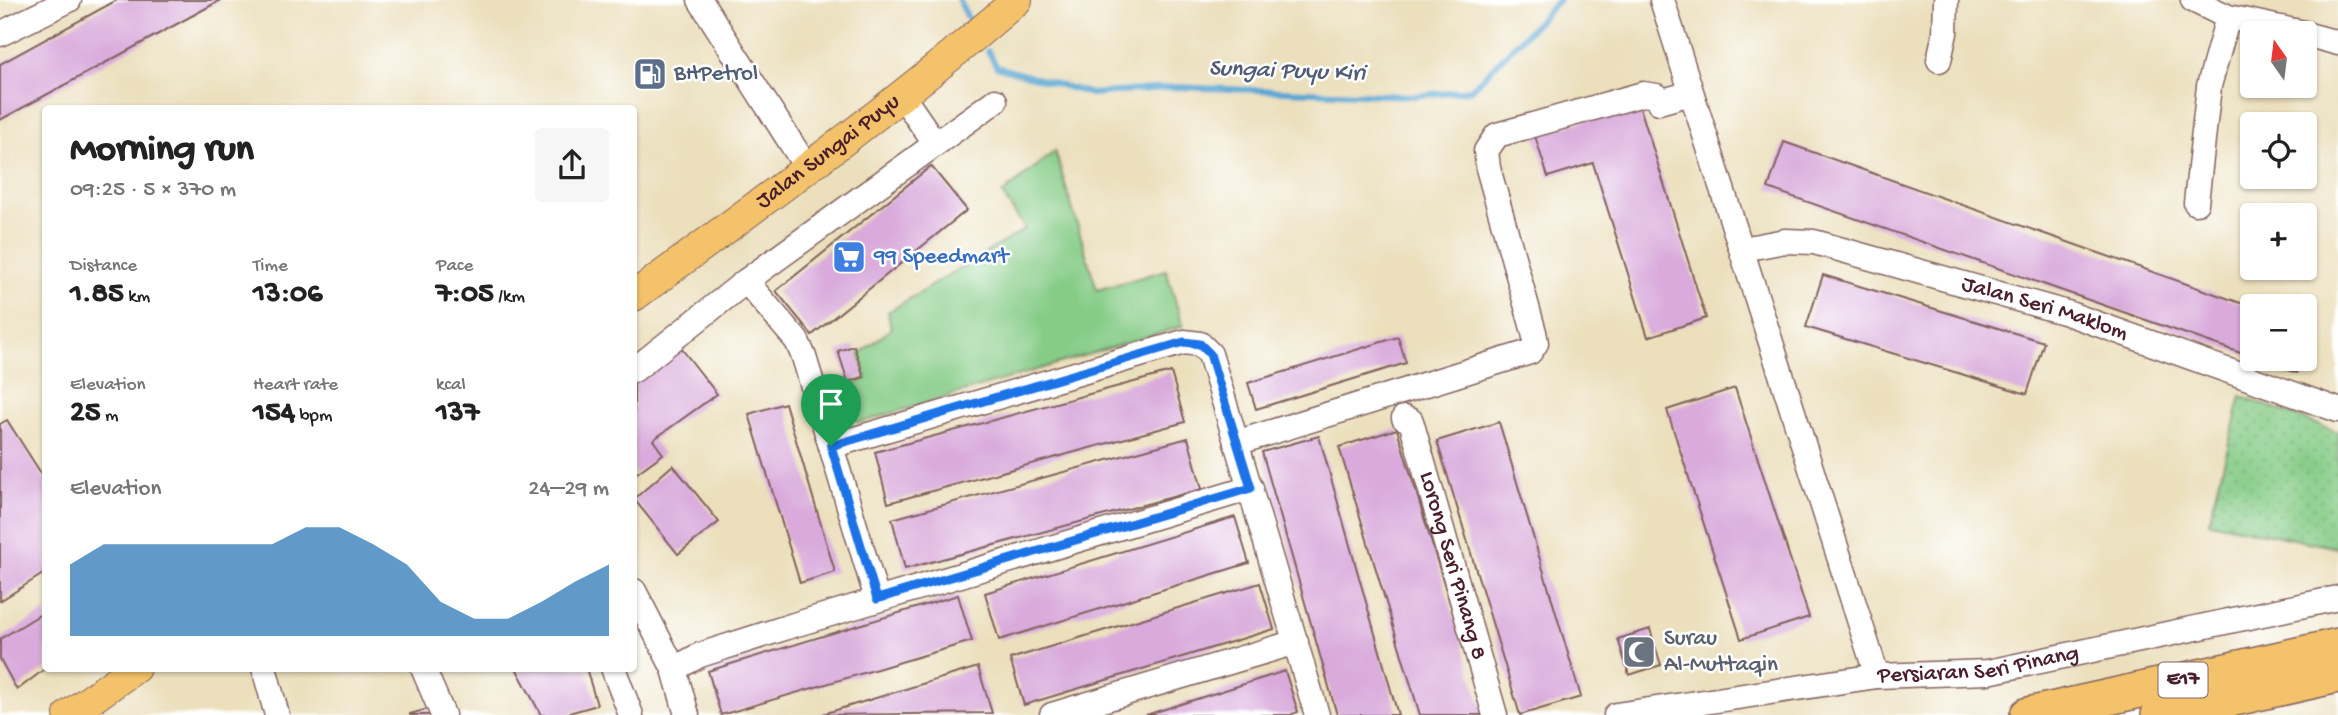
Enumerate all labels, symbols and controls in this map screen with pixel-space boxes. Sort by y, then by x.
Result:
north arrow [2240,21,2317,98]
map controls [2240,21,2317,371]
fuel station icon: BHPetrol [631,55,669,93]
water label: Sungai Puyu Kiri [1208,55,1369,89]
place label: BHPetrol [673,61,758,88]
street label: Jalan Sungai Puyu [751,88,906,215]
button: locate [2240,112,2317,189]
button: share [535,128,609,202]
text: Morning run [70,129,254,173]
text: 09:25 · 5 × 370 m [70,177,236,204]
button: + [2240,203,2317,280]
supermarket icon: 99 Speedmart [830,238,868,276]
place label: 99 Speedmart [873,244,1010,271]
text: Distance [70,255,137,278]
text: Time [253,255,288,278]
text: Pace [436,255,473,278]
street label: Jalan Seri Maklom [1958,271,2132,347]
text: 1.85 [70,278,124,313]
text: 13:06 [253,278,322,313]
text: 7:05 [436,278,494,313]
text: km [124,286,150,309]
text: /km [494,286,525,309]
button: − [2240,294,2317,371]
text: Elevation [70,374,146,397]
text: Heart rate [253,374,338,397]
text: kcal [436,374,466,397]
pin [801,374,861,446]
icon: arrive [812,385,850,423]
text: 25 [70,397,100,432]
text: 154 [253,397,295,432]
text: 137 [436,397,479,432]
text: m [100,405,118,428]
text: bpm [295,405,332,428]
street label: Lorong Seri Pinang 8 [1413,468,1492,663]
text: Elevation [70,476,161,503]
text: 24–29 m [528,476,609,503]
place label: Surau Al-Muttaqin [1664,626,1778,679]
mosque icon: Surau Al-Muttaqin [1620,633,1658,671]
street label: Persiaran Seri Pinang [1876,640,2081,690]
road number: E17 [2158,662,2208,698]

